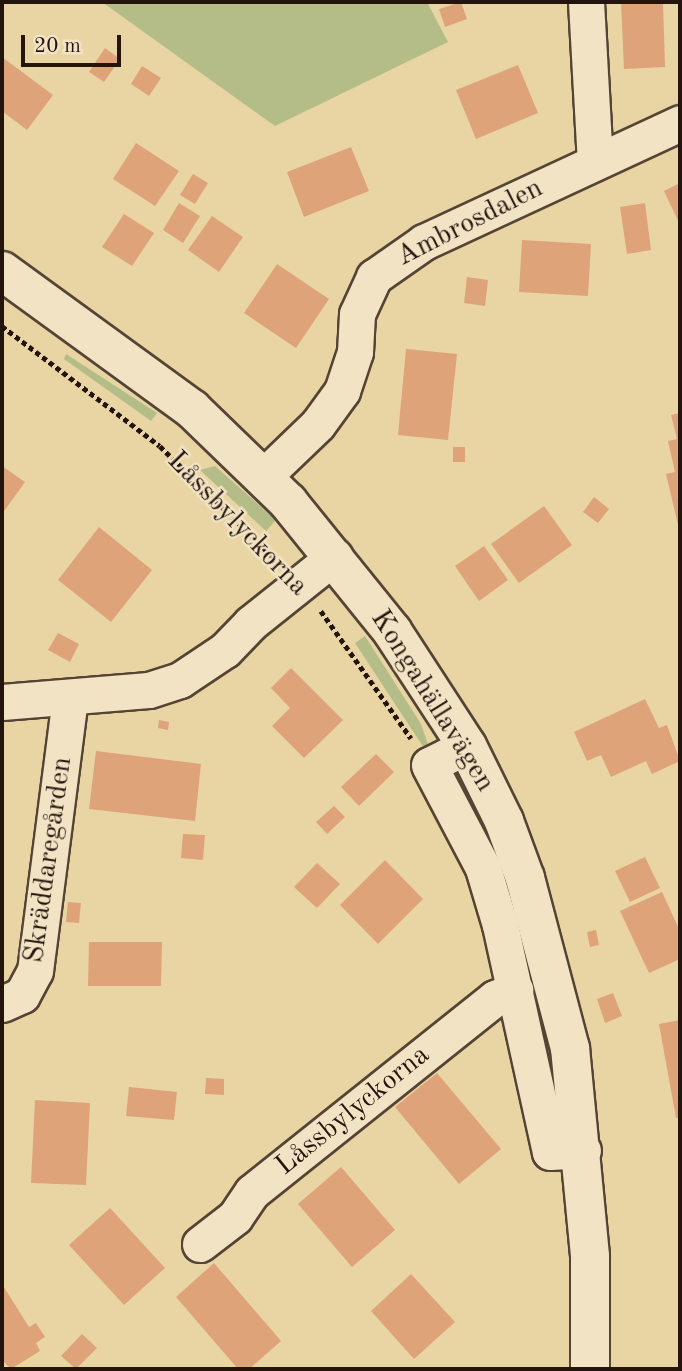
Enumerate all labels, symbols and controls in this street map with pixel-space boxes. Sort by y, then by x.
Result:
scale bar [24,21,124,65]
text: 20 m [34,36,81,57]
street label: Ambrosdalen [391,172,549,274]
street label: Låssbylyckorna [160,445,314,603]
street label: Kongahällavägen [363,604,501,798]
street label: Skräddaregården [18,755,80,965]
street label: Låssbylyckorna [269,1039,437,1183]

